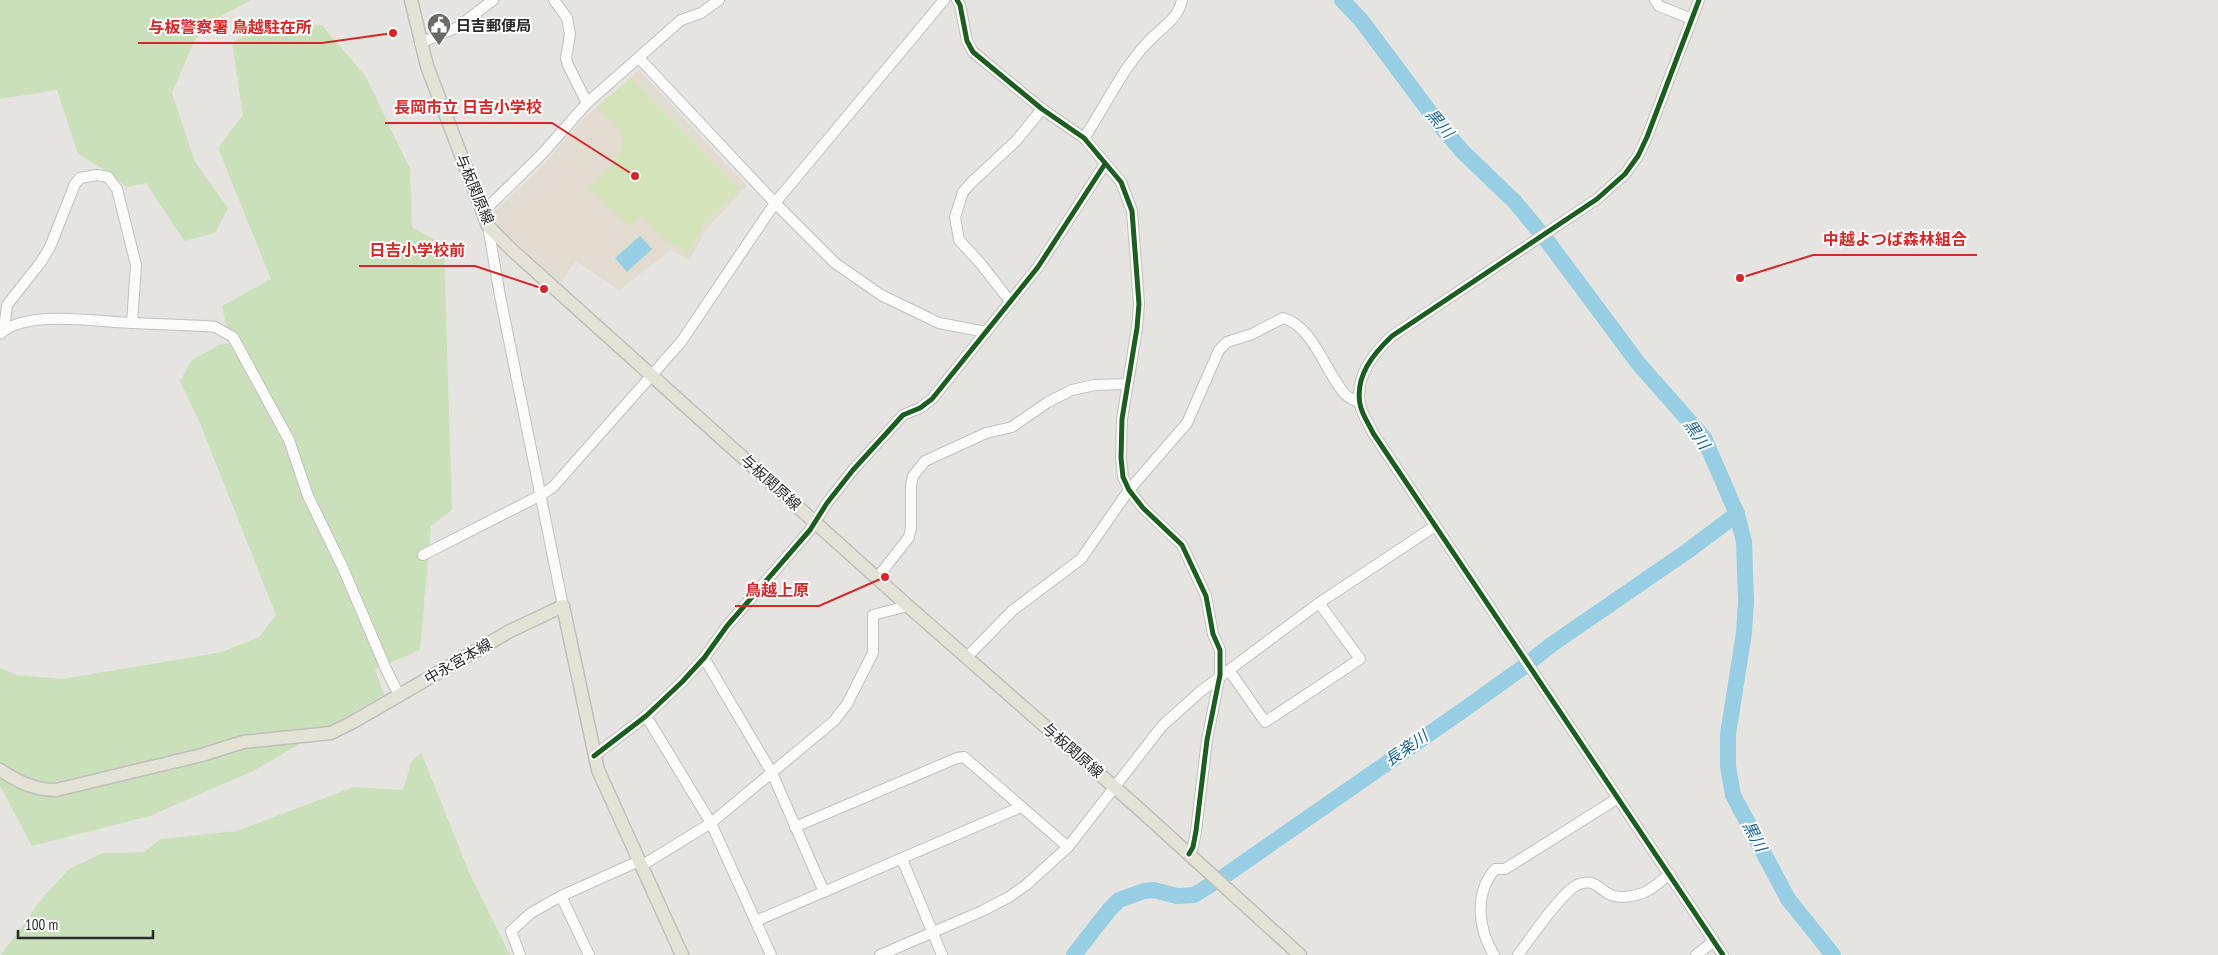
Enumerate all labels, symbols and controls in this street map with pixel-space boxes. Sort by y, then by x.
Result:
callout: 与板警察署 鳥越駐在所 [138,12,322,43]
public building icon: 日吉郵便局 [426,12,452,46]
place label: 日吉郵便局 [456,16,531,35]
text: 与板警察署 鳥越駐在所 [148,17,312,37]
callout: 長岡市立 日吉小学校 [385,92,552,123]
text: 長岡市立 日吉小学校 [394,97,542,117]
water label: 黒川 [1422,104,1459,143]
street label: 与板関原線 [452,151,498,227]
callout: 中越よつば森林組合 [1813,224,1977,255]
text: 中越よつば森林組合 [1823,229,1967,249]
callout: 日吉小学校前 [359,235,475,266]
text: 日吉小学校前 [369,240,465,260]
water label: 黒川 [1680,415,1716,454]
street label: 与板関原線 [737,450,805,514]
callout: 鳥越上原 [735,575,819,606]
text: 鳥越上原 [745,580,809,600]
street label: 中永宮本線 [421,634,495,688]
street label: 与板関原線 [1038,718,1108,782]
water label: 長楽川 [1381,725,1433,770]
water label: 黒川 [1739,817,1772,857]
scale bar [18,908,152,940]
text: 100 m [25,915,58,934]

